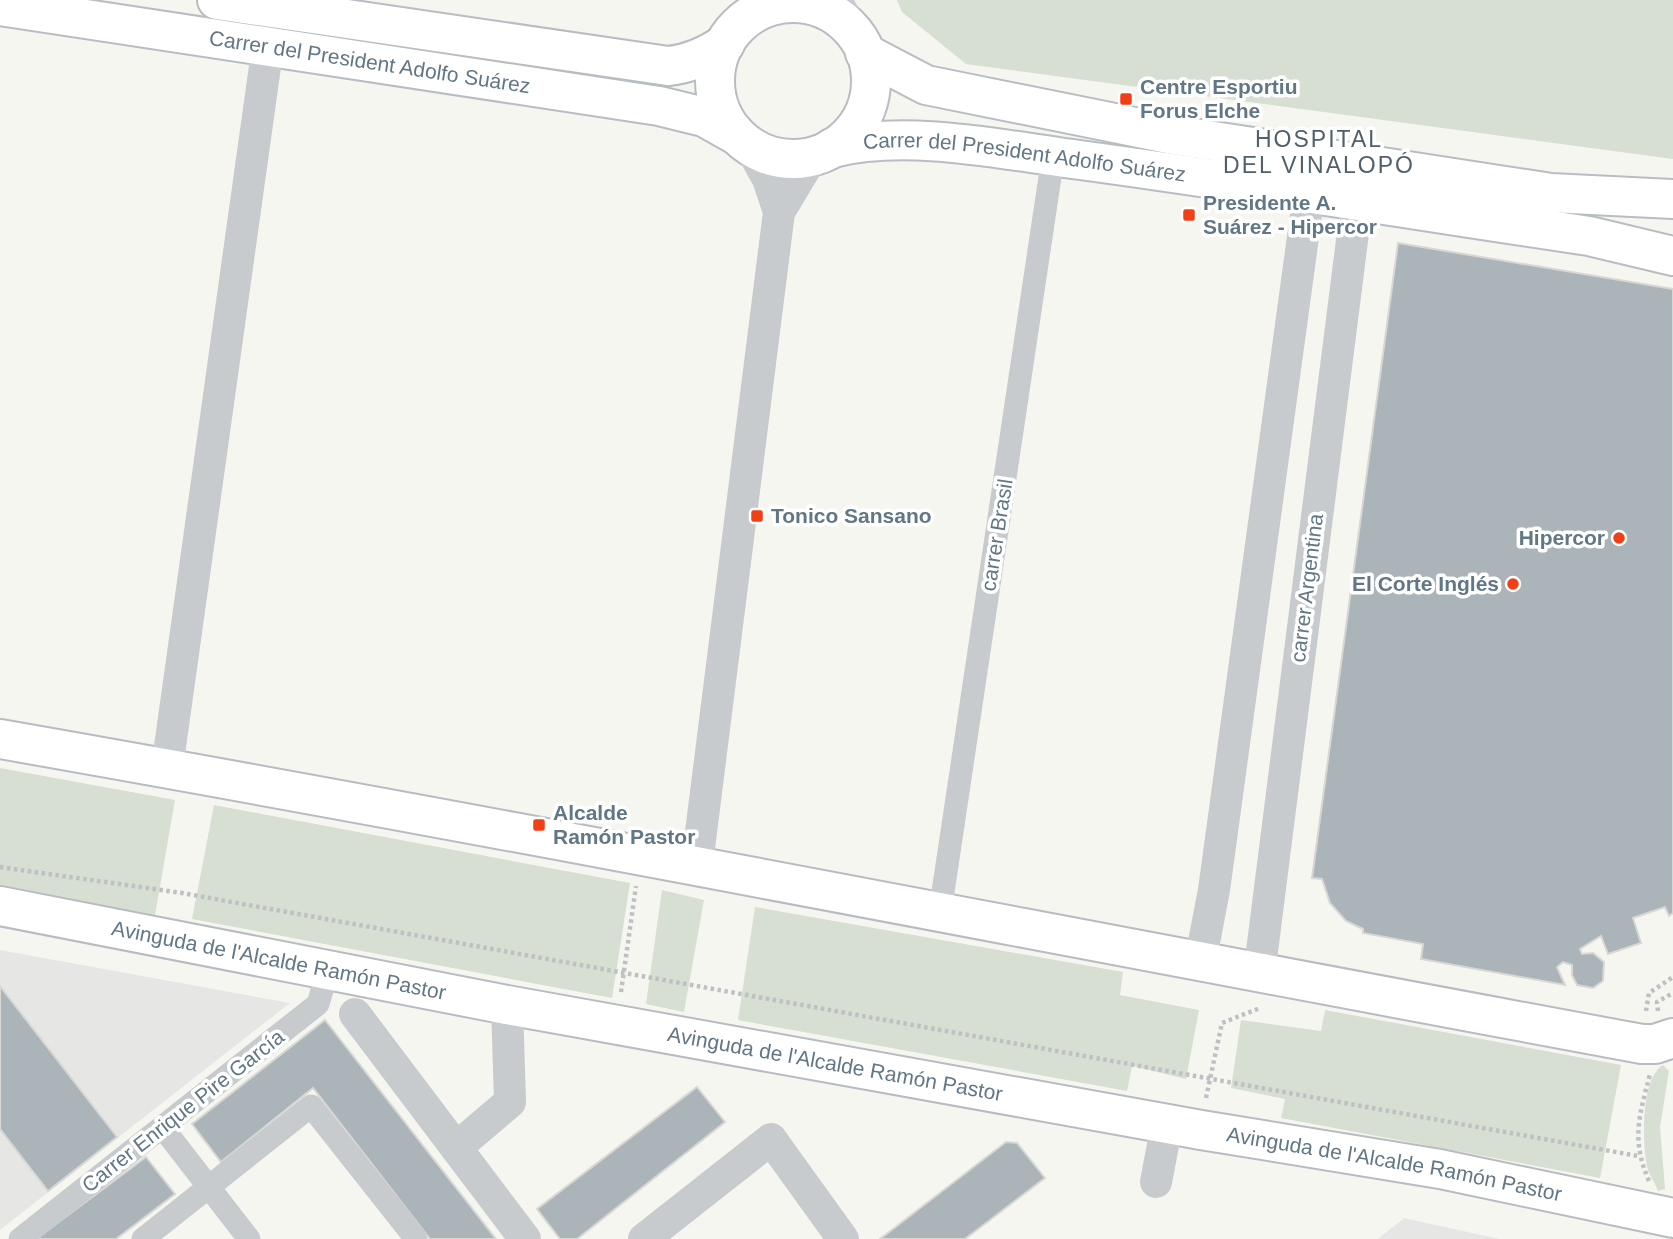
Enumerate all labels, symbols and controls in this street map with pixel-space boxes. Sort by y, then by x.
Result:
street label: Carrer del President Adolfo Suárez [208,26,532,97]
place label: Centre Esportiu Forus Elche [1140,75,1298,122]
marker: Centre Esportiu Forus Elche [1118,91,1134,107]
district label: HOSPITAL DEL VINALOPÓ [1223,126,1415,178]
street label: Carrer del President Adolfo Suárez [862,128,1187,186]
place label: Presidente A. Suárez - Hipercor [1203,191,1377,238]
marker: Presidente A. Suárez - Hipercor [1181,207,1197,223]
street label: carrer Brasil [976,477,1017,593]
place label: Tonico Sansano [771,504,932,527]
marker: Tonico Sansano [749,508,765,524]
street label: carrer Argentina [1286,512,1327,663]
place label: Hipercor [1519,526,1605,549]
marker: Hipercor [1611,530,1627,546]
place label: El Corte Inglés [1352,572,1499,595]
marker: El Corte Inglés [1505,576,1521,592]
place label: Alcalde Ramón Pastor [553,801,695,848]
marker: Alcalde Ramón Pastor [531,817,547,833]
street label: Avinguda de l'Alcalde Ramón Pastor [110,916,448,1004]
street label: Avinguda de l'Alcalde Ramón Pastor [666,1022,1005,1105]
street label: Carrer Enrique Pire García [77,1024,288,1197]
street label: Avinguda de l'Alcalde Ramón Pastor [1225,1122,1564,1205]

